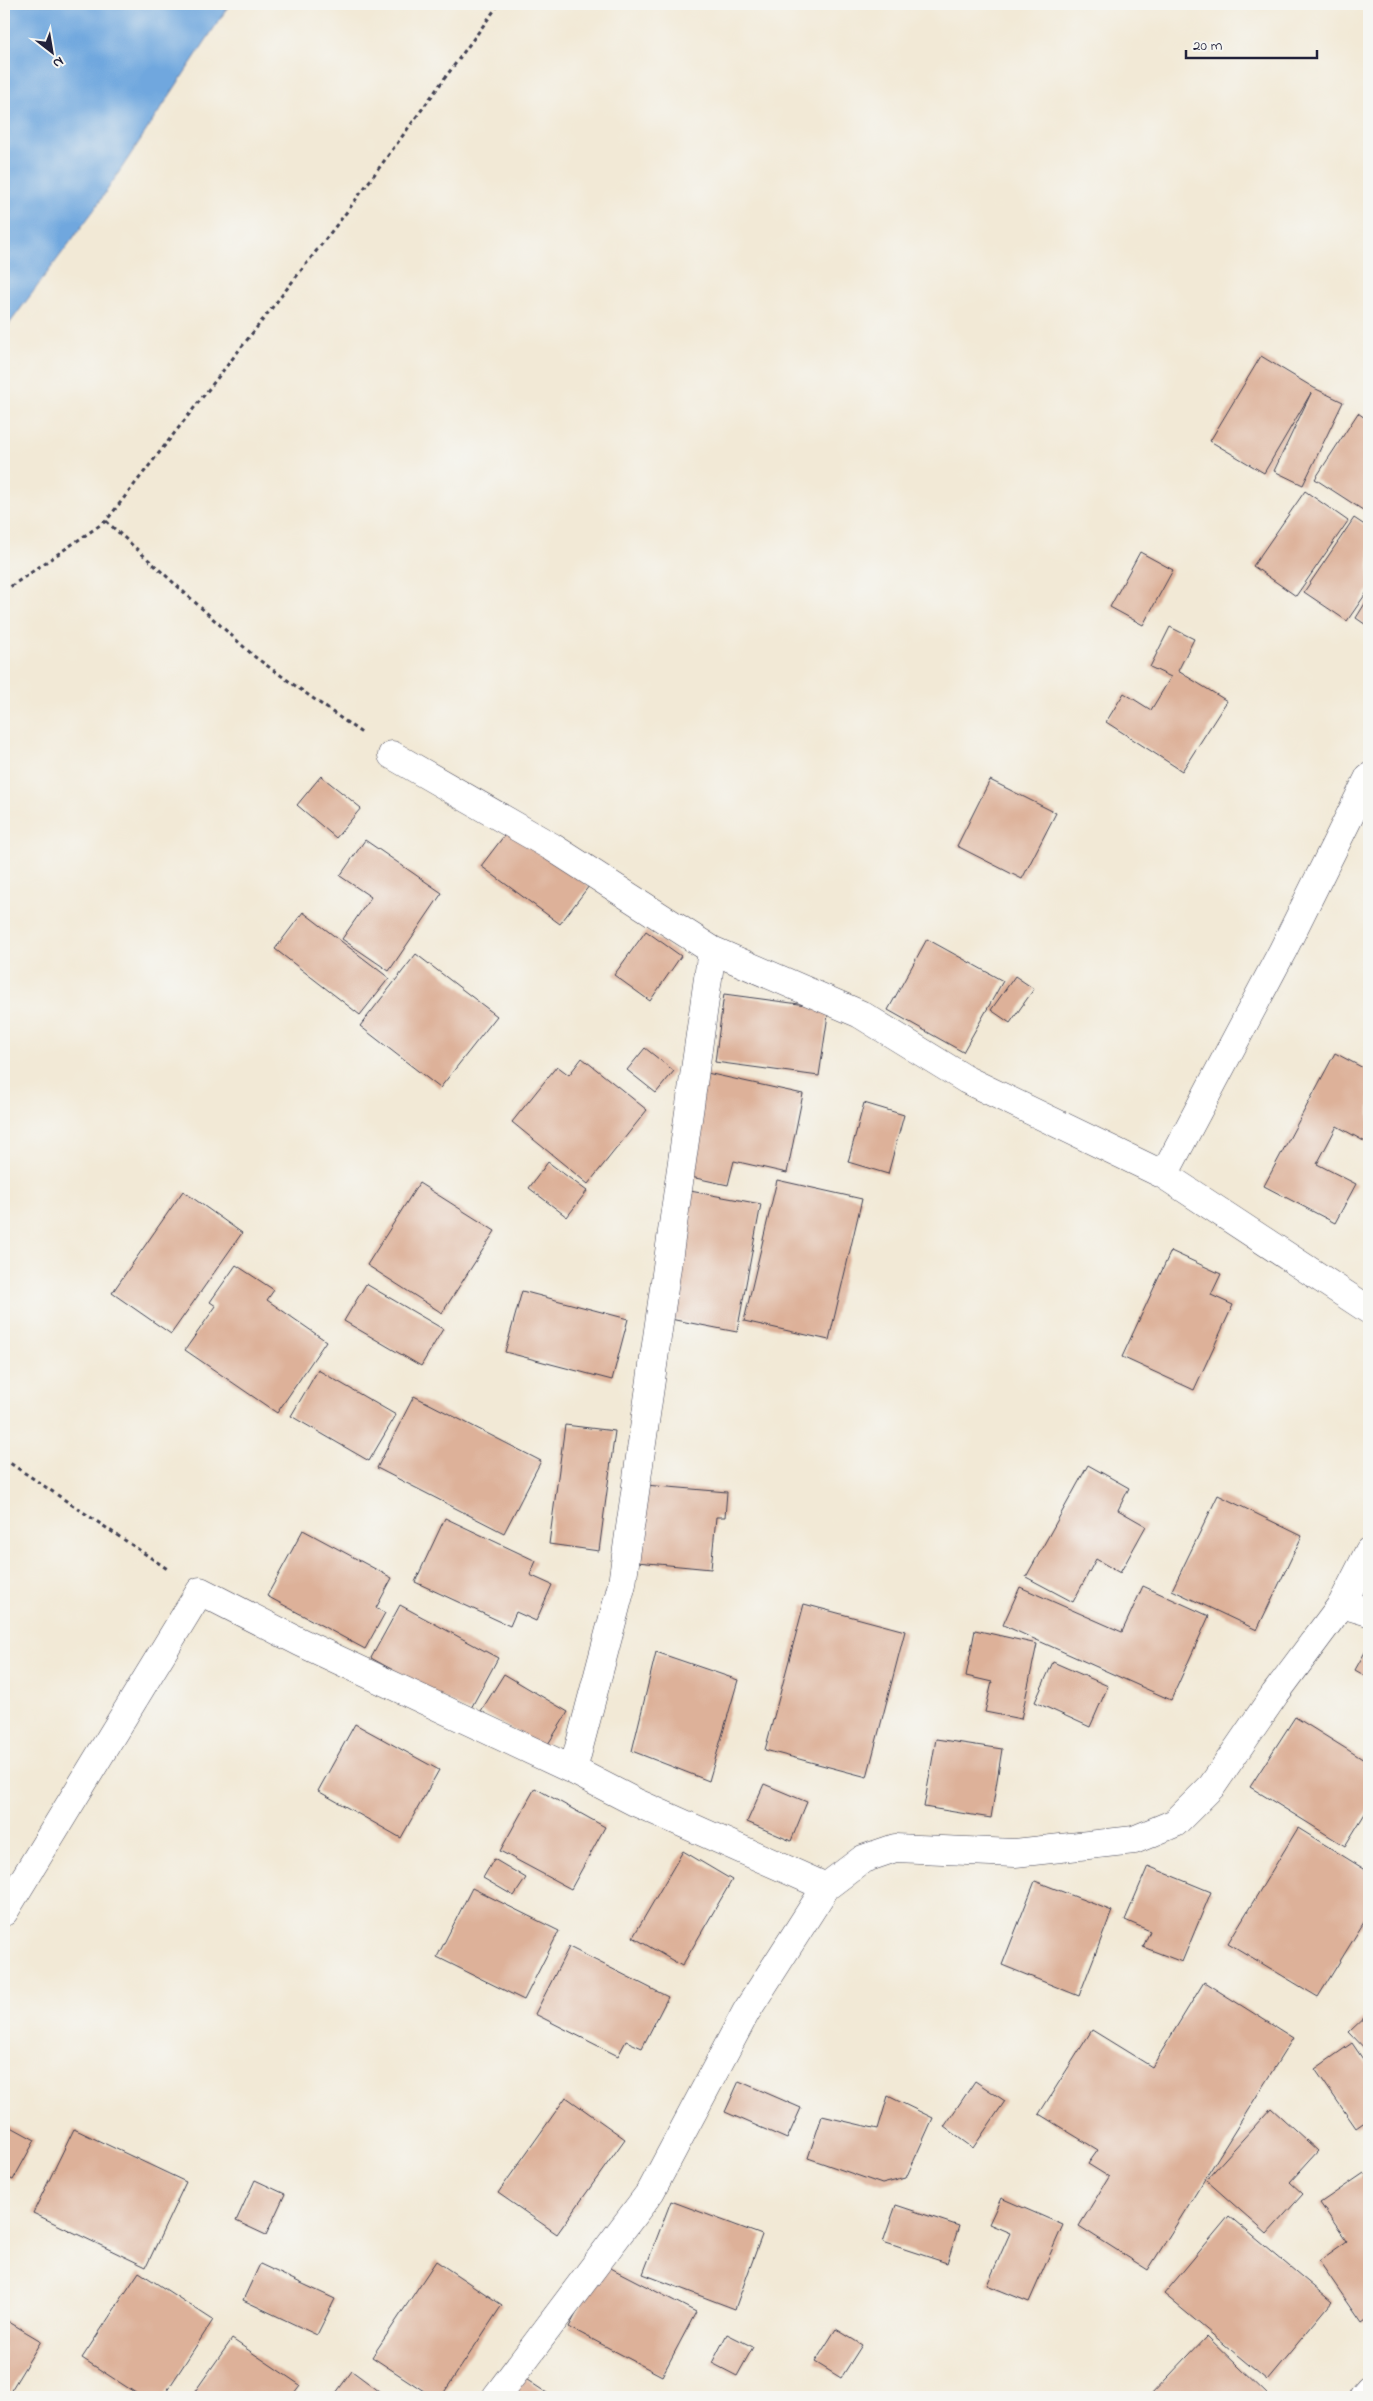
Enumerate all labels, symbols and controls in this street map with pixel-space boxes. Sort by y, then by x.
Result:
north arrow [28,28,78,78]
scale bar [1186,28,1317,60]
text: 20 m [1193,35,1223,57]
text: N [48,50,67,73]

